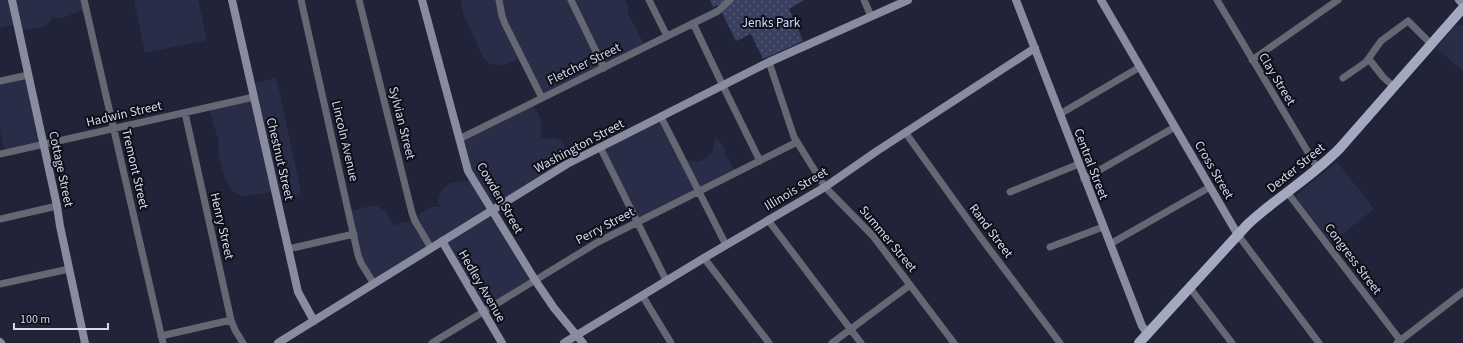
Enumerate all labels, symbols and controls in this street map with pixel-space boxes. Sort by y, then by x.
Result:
park label: Jenks Park [742,14,801,32]
street label: Fletcher Street [544,38,624,89]
street label: Clay Street [1254,49,1300,109]
street label: Sylvian Street [384,85,420,162]
street label: Hadwin Street [84,96,164,131]
street label: Lincoln Avenue [327,99,363,183]
street label: Washington Street [531,114,628,177]
street label: Chestnut Street [262,116,298,203]
street label: Central Street [1069,126,1113,203]
street label: Tremont Street [117,127,153,211]
street label: Cottage Street [44,129,78,209]
street label: Cross Street [1190,137,1238,203]
street label: Dexter Street [1263,139,1329,197]
street label: Cowden Street [472,159,528,238]
street label: Illinois Street [761,163,832,215]
street label: Henry Street [206,191,239,262]
street label: Rand Street [965,200,1018,262]
street label: Summer Street [855,202,922,277]
street label: Perry Street [572,203,638,249]
street label: Congress Street [1320,220,1386,299]
street label: Hedley Avenue [454,247,510,325]
scale bar [14,305,108,331]
text: 100 m [20,311,50,328]

